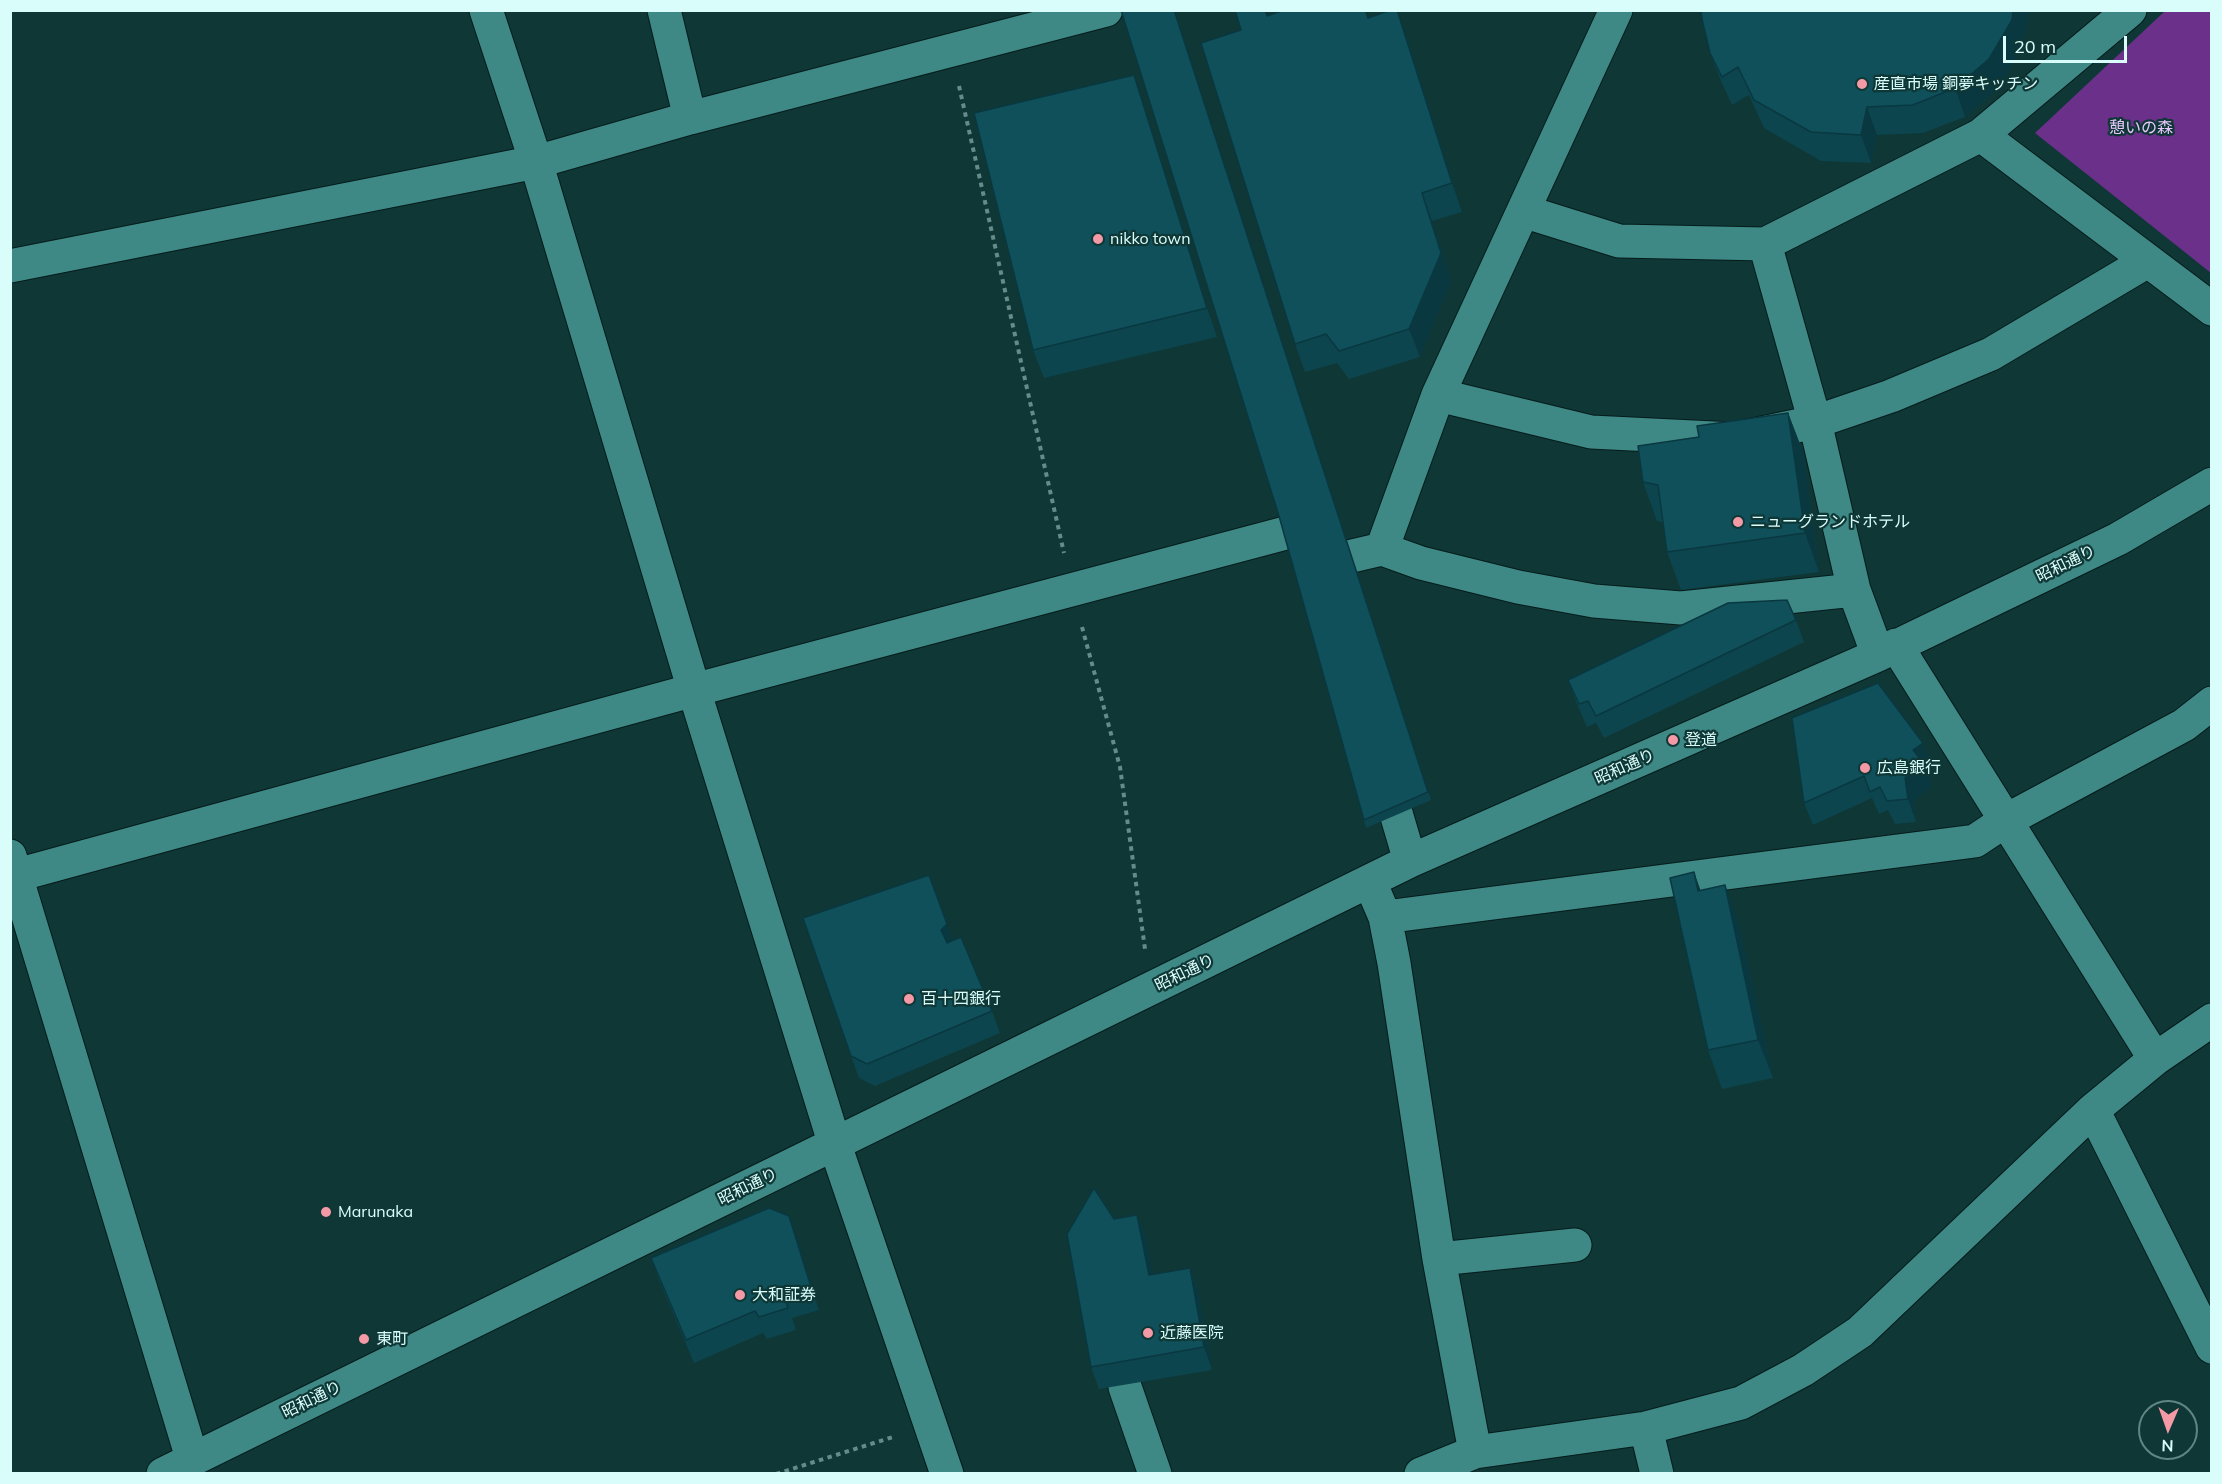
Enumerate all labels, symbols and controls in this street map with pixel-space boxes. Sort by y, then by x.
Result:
scale bar [2006,24,2130,62]
text: 20 m [2014,35,2056,58]
place label: 産直市場 銅夢キッチン [1874,74,2038,94]
marker: 産直市場 銅夢キッチン [1855,77,1869,91]
park label: 憩いの森 [2109,118,2173,138]
place label: nikko town [1110,229,1191,249]
marker: nikko town [1091,232,1105,246]
place label: ニューグランドホテル [1750,512,1910,532]
marker: ニューグランドホテル [1731,515,1745,529]
street label: 昭和通り [2033,541,2099,587]
place label: 登道 [1685,730,1717,750]
marker: 登道 [1666,733,1680,747]
street label: 昭和通り [1592,745,1658,789]
place label: 広島銀行 [1877,758,1941,778]
marker: 広島銀行 [1858,761,1872,775]
street label: 昭和通り [1152,950,1218,996]
place label: 百十四銀行 [921,989,1001,1009]
marker: 百十四銀行 [902,992,916,1006]
street label: 昭和通り [715,1164,781,1210]
place label: Marunaka [338,1202,413,1222]
marker: Marunaka [319,1205,333,1219]
place label: 大和証券 [752,1285,816,1305]
marker: 大和証券 [733,1288,747,1302]
place label: 近藤医院 [1160,1323,1224,1343]
marker: 近藤医院 [1141,1326,1155,1340]
place label: 東町 [376,1329,408,1349]
marker: 東町 [357,1332,371,1346]
street label: 昭和通り [279,1377,345,1423]
north arrow [2138,1400,2198,1460]
text: N [2161,1436,2174,1456]

